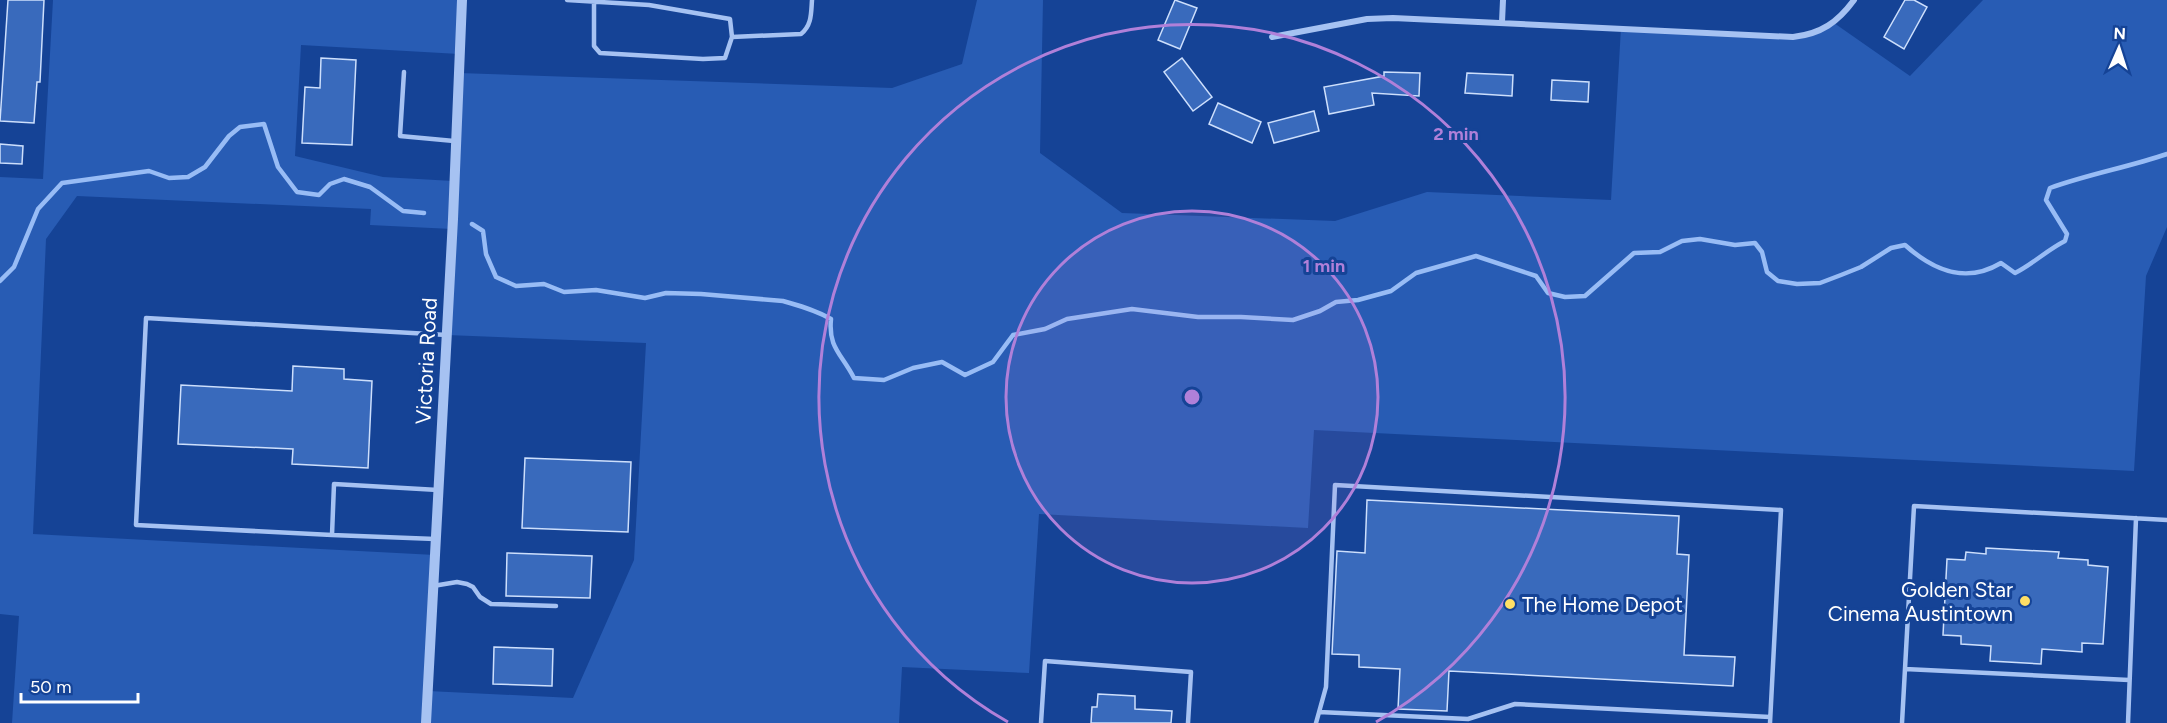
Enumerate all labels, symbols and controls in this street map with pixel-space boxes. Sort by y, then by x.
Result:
north arrow [2089,18,2149,78]
text: N [2113,24,2126,43]
text: 2 min [1433,123,1479,145]
text: 1 min [1303,255,1345,277]
street label: Victoria Road [410,297,442,425]
centre of rings [1182,387,1202,407]
place label: Golden Star Cinema Austintown [1828,577,2013,626]
place label: The Home Depot [1522,592,1683,617]
marker: Golden Star Cinema Austintown [2018,594,2032,608]
marker: The Home Depot [1503,597,1517,611]
scale bar [21,666,138,704]
text: 50 m [30,676,72,698]

